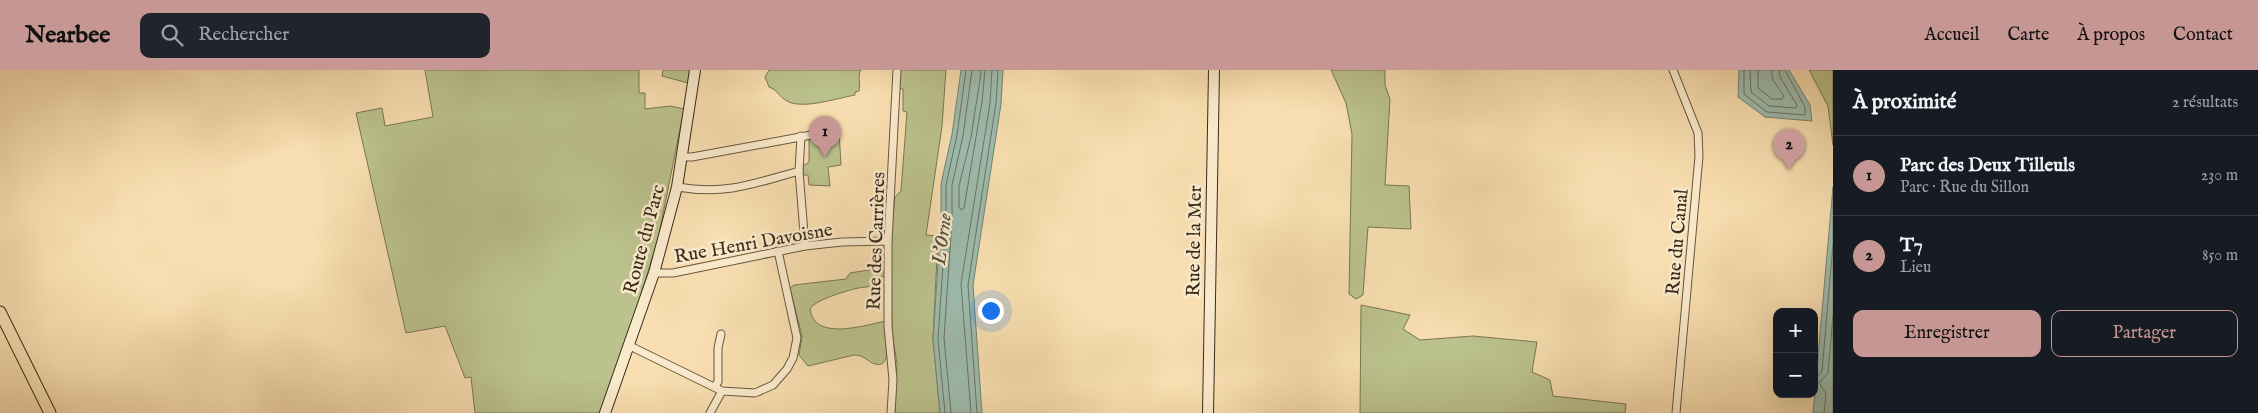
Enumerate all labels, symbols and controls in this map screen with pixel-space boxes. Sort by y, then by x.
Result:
search box [140,13,490,58]
text: Nearbee [25,20,110,51]
icon: search [158,21,186,49]
text: Rechercher [198,23,289,47]
text: Accueil [1925,24,1980,47]
text: Carte [2008,24,2049,47]
text: À propos [2077,24,2145,47]
text: Contact [2173,24,2233,47]
text: À proximité [1853,89,1956,116]
text: 2 résultats [2172,93,2238,113]
pin: 1 [809,116,841,157]
pin: 2 [1773,129,1805,170]
text: Parc des Deux Tilleuls [1900,154,2075,178]
text: 1 [1866,166,1872,186]
text: 230 m [2201,166,2238,186]
street label: Rue des Carrières [863,171,891,311]
text: Parc · Rue du Sillon [1900,178,2029,198]
street label: Route du Parc [619,182,671,297]
street label: Rue de la Mer [1182,185,1208,297]
street label: Rue du Canal [1661,187,1695,296]
water label: L'Orne [927,212,958,267]
street label: Rue Henri Davoisne [672,218,835,270]
text: T7 [1900,234,1923,258]
text: 2 [1865,246,1873,266]
text: 850 m [2202,246,2238,266]
text: Lieu [1900,258,1931,278]
your location [978,298,1004,324]
map controls [1773,308,1818,398]
button: + [1773,308,1818,353]
button: Enregistrer [1853,310,2041,357]
button: Partager [2051,310,2238,357]
button: − [1773,353,1818,398]

